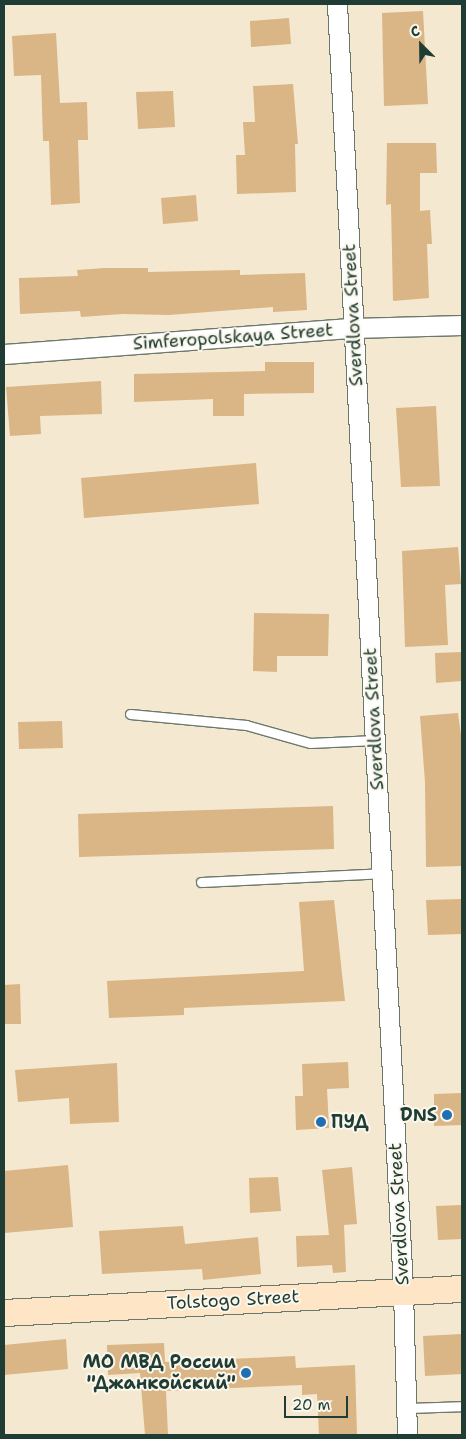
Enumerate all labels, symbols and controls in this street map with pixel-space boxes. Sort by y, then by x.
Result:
north arrow [396,20,446,70]
text: С [408,21,423,41]
street label: Sverdlova Street [338,243,368,387]
street label: Simferopolskaya Street [132,319,334,355]
street label: Sverdlova Street [359,647,389,791]
place label: DNS [400,1104,437,1126]
marker: DNS [441,1109,453,1121]
place label: ПУД [331,1111,369,1133]
marker: ПУД [315,1116,327,1128]
street label: Sverdlova Street [384,1142,414,1286]
street label: Tolstogo Street [166,1286,300,1314]
place label: МО МВД России "Джанкойский" [82,1352,236,1395]
marker: МО МВД России "Джанкойский" [240,1367,252,1379]
scale bar [286,1386,350,1418]
text: 20 m [292,1395,331,1415]

